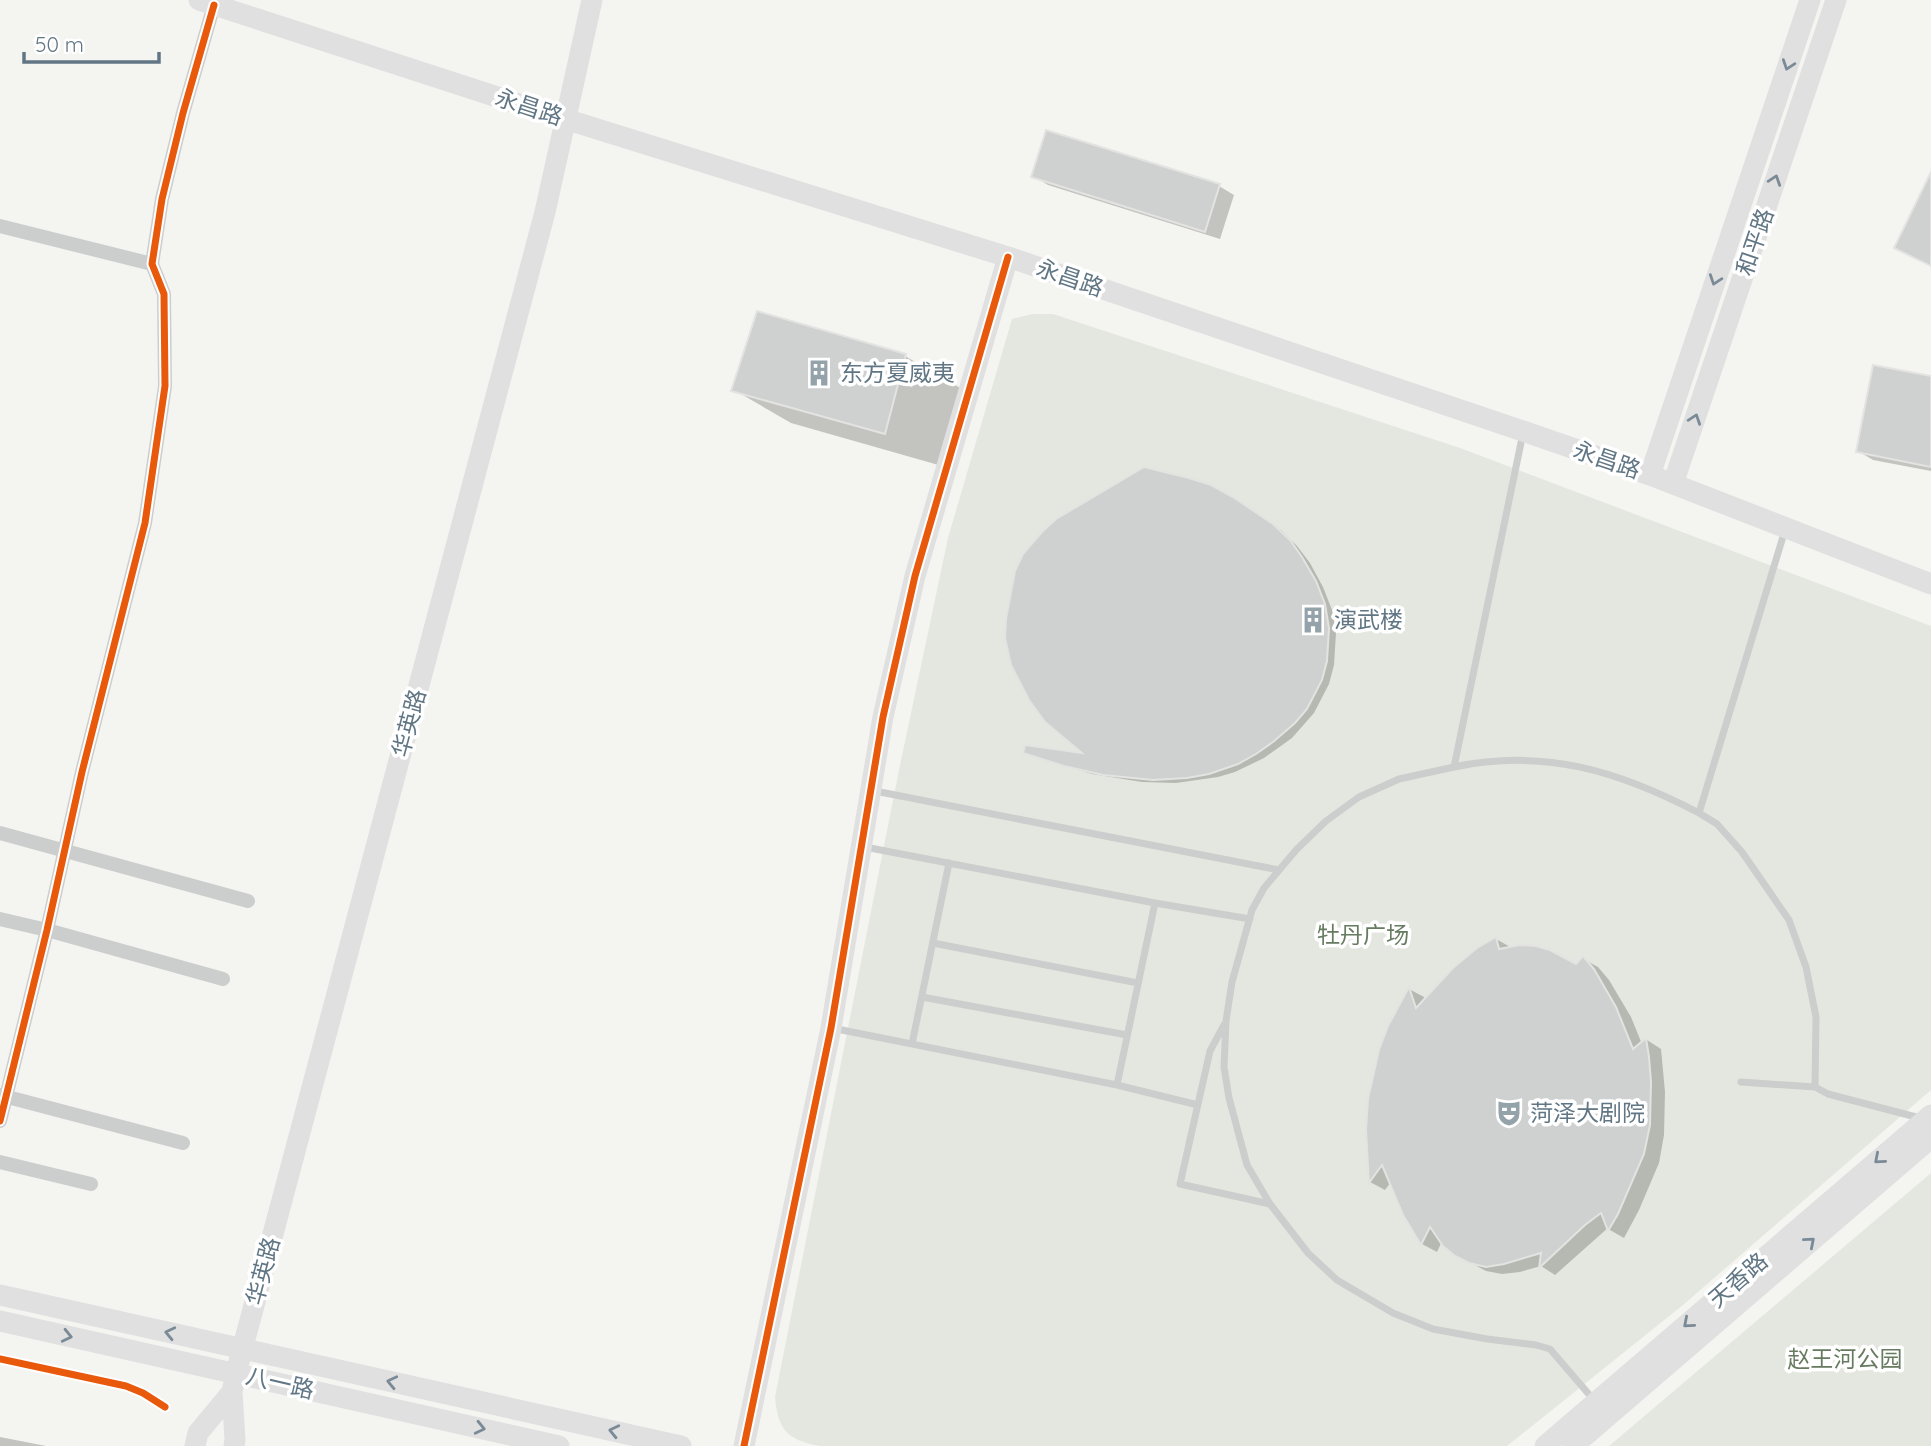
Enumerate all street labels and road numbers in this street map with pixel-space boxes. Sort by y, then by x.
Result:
street label: 永昌路 [492,82,566,131]
street label: 和平路 [1730,204,1779,279]
street label: 永昌路 [1033,253,1108,302]
street label: 永昌路 [1570,435,1645,484]
street label: 华英路 [386,686,431,760]
street label: 华英路 [240,1234,285,1308]
street label: 天香路 [1702,1246,1773,1313]
street label: 八一路 [243,1361,317,1404]

